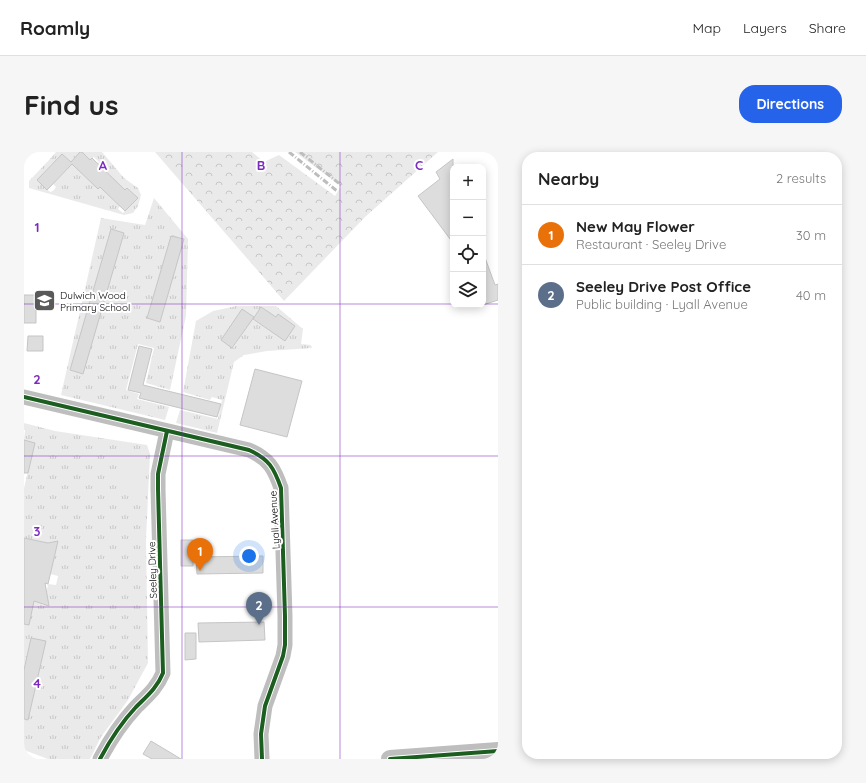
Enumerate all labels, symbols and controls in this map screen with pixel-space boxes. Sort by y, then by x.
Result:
text: Roamly [20,16,90,40]
text: Map [692,19,721,37]
text: Layers [743,19,787,37]
text: Share [809,19,846,37]
button: Directions [739,85,842,123]
text: Find us [24,87,118,122]
text: A [99,157,108,173]
text: B [257,157,265,173]
text: C [415,157,423,173]
map controls [450,164,486,308]
button: + [450,164,486,200]
text: Nearby [538,168,599,189]
text: 2 results [776,170,826,186]
button: − [450,200,486,236]
text: New May Flower [576,217,695,236]
text: 1 [34,219,40,235]
text: 1 [548,227,554,243]
text: 30 m [796,227,826,243]
button: locate [450,236,486,272]
text: Restaurant · Seeley Drive [576,236,726,252]
button: layers [450,272,486,308]
text: Seeley Drive Post Office [576,277,751,296]
text: 2 [547,287,555,303]
text: 40 m [796,287,826,303]
school or university icon: Dulwich Wood Primary School [32,288,58,314]
place label: Dulwich Wood Primary School [60,289,130,314]
text: Public building · Lyall Avenue [576,296,748,312]
text: 2 [33,371,41,387]
street label: Lyall Avenue [266,490,283,549]
text: 3 [34,523,41,539]
pin: 1 [187,538,213,571]
street label: Seeley Drive [145,541,160,599]
your location [239,546,259,566]
pin: 2 [246,592,272,625]
text: 4 [33,675,41,691]

